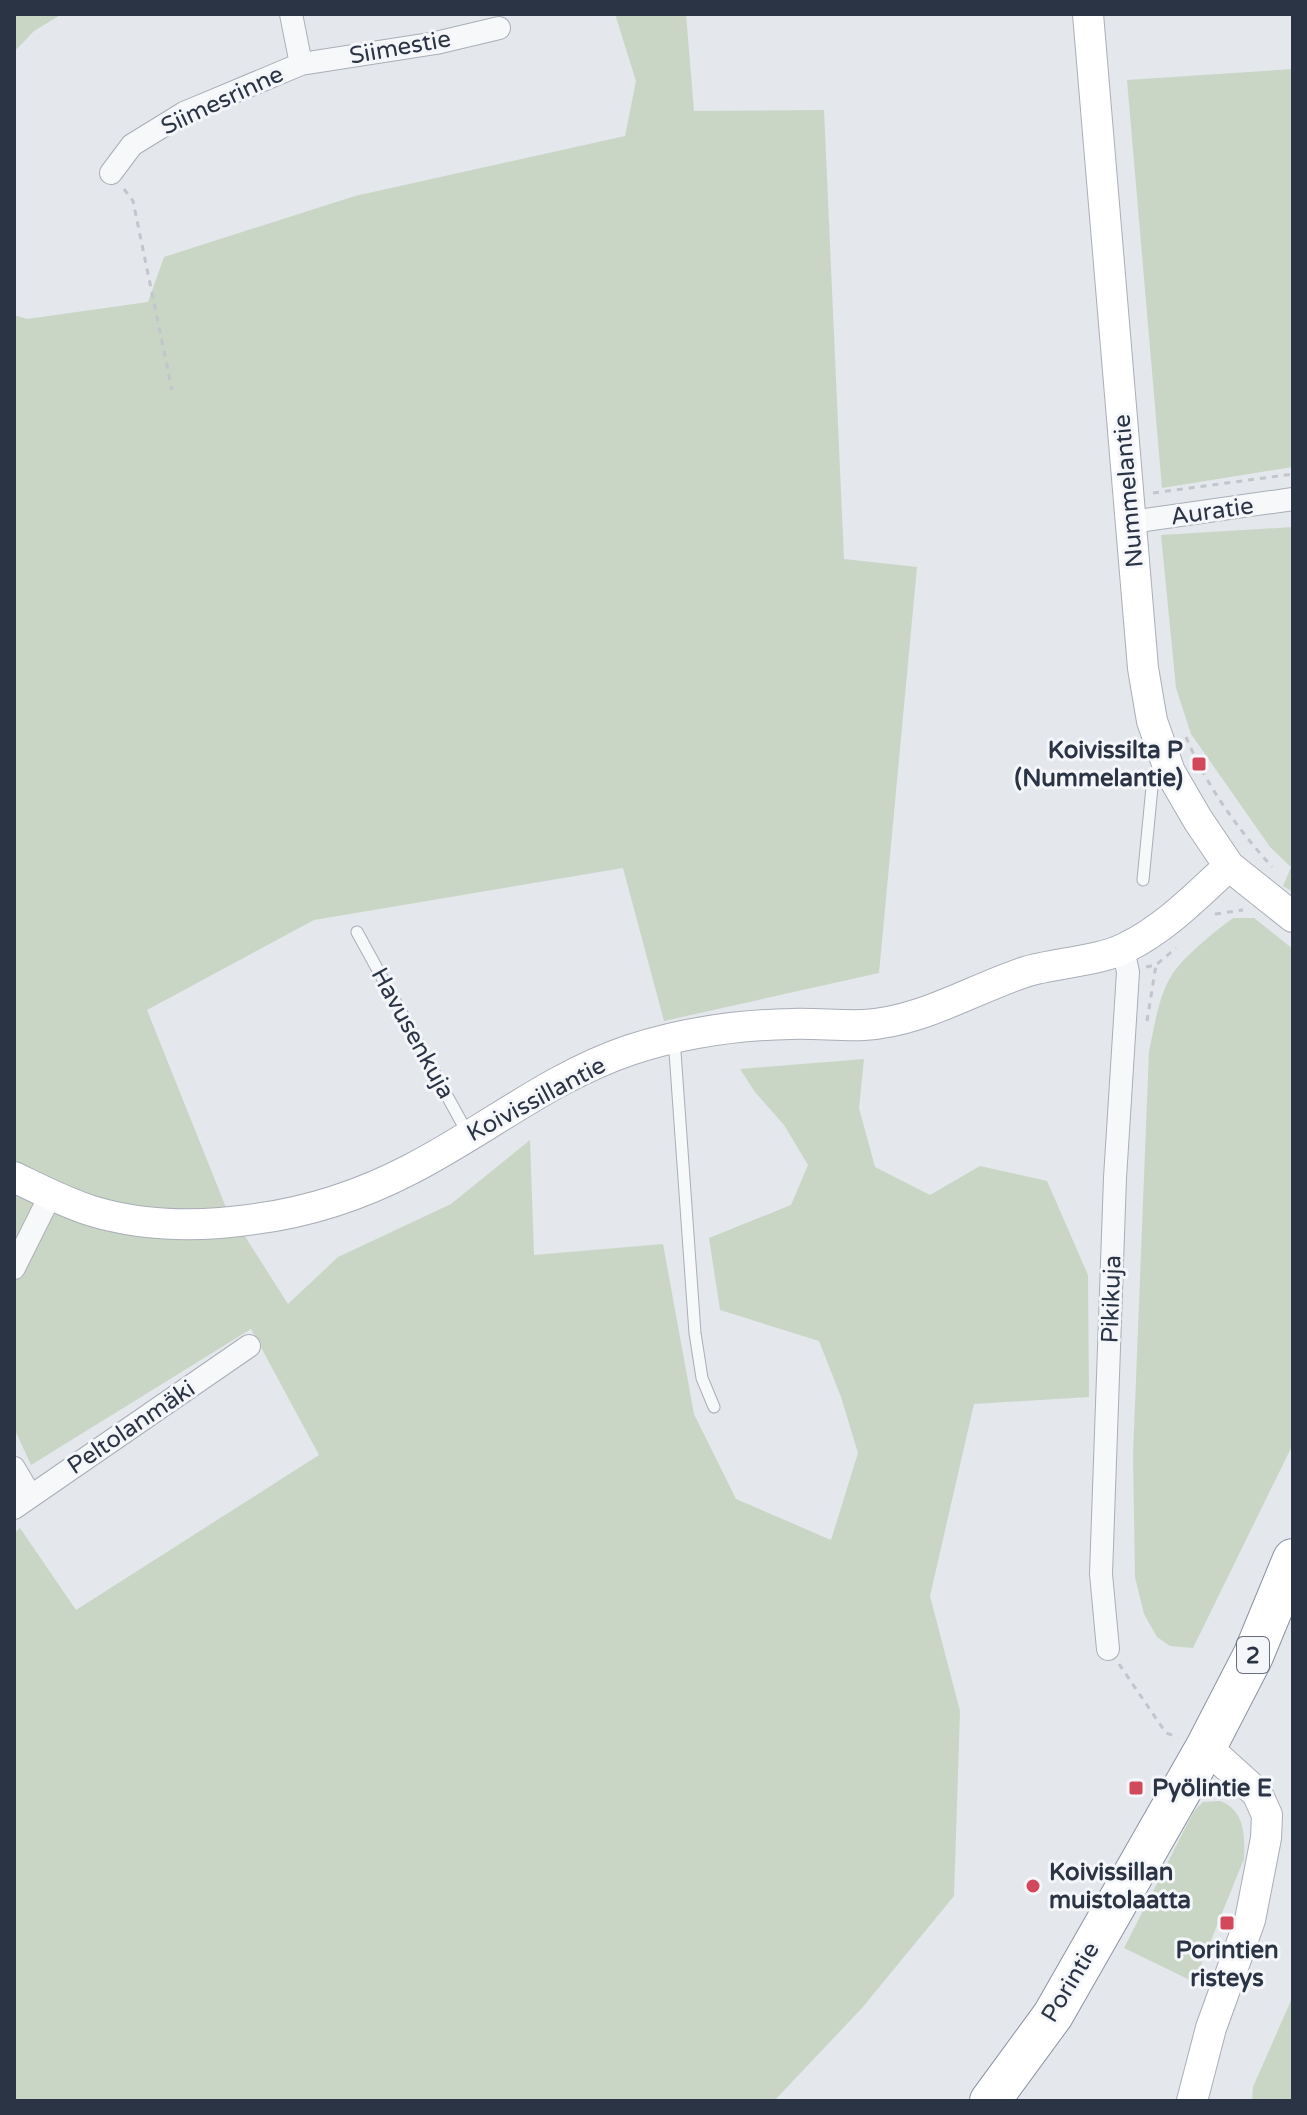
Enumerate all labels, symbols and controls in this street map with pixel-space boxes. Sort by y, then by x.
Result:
street label: Siimestie [347,24,453,71]
street label: Siimesrinne [156,59,288,141]
street label: Nummelantie [1107,413,1150,569]
street label: Auratie [1169,491,1255,532]
place label: Koivissilta P (Nummelantie) [1014,736,1183,793]
marker: Koivissilta P (Nummelantie) [1190,755,1208,773]
street label: Havusenkuja [365,962,461,1104]
street label: Koivissillantie [462,1051,611,1148]
street label: Pikikuja [1095,1254,1128,1344]
street label: Peltolanmäki [62,1374,201,1481]
road number: 2 [1237,1637,1269,1673]
place label: Pyölintie E [1152,1774,1272,1803]
marker: Pyölintie E [1127,1779,1145,1797]
place label: Koivissillan muistolaatta [1049,1858,1191,1915]
marker: Koivissillan muistolaatta [1024,1877,1042,1895]
marker: Porintien risteys [1218,1914,1236,1932]
place label: Porintien risteys [1175,1936,1279,1993]
street label: Porintie [1035,1937,1106,2028]

